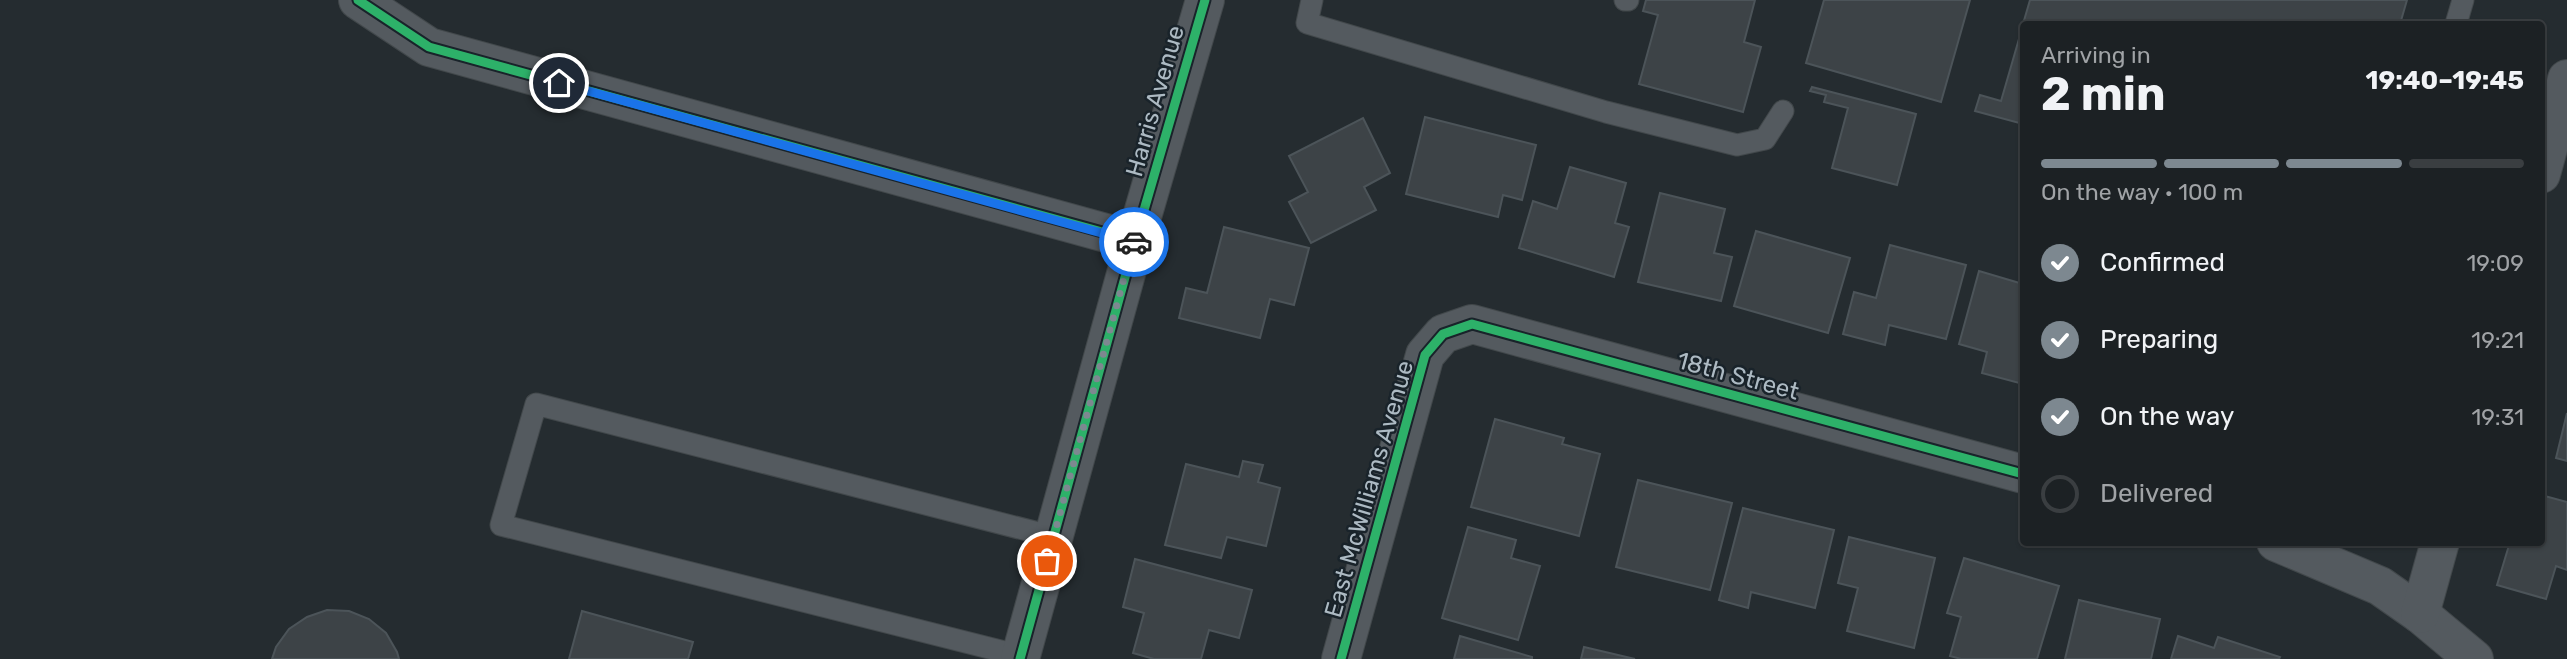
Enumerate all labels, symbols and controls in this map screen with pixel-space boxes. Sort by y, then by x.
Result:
street label: Harris Avenue [1120,22,1190,180]
text: Arriving in [2041,41,2151,69]
pin [529,53,589,113]
icon: home [540,64,578,102]
text: 19:40–19:45 [2366,65,2524,96]
text: 2 min [2041,67,2166,122]
text: On the way · 100 m [2041,178,2243,206]
courier [1099,207,1169,277]
icon: car [1115,223,1153,261]
icon: check [2041,244,2079,282]
text: Confirmed [2100,247,2225,278]
text: 19:09 [2466,249,2524,277]
icon: check [2041,321,2079,359]
text: Preparing [2100,324,2218,355]
text: 19:21 [2471,326,2524,354]
street label: 18th Street [1674,346,1802,406]
street label: East McWilliams Avenue [1319,357,1419,621]
icon: check [2041,398,2079,436]
text: On the way [2100,401,2234,432]
text: 19:31 [2471,403,2524,431]
text: Delivered [2100,478,2213,509]
pin [1017,531,1077,591]
icon: bag [1028,542,1066,580]

